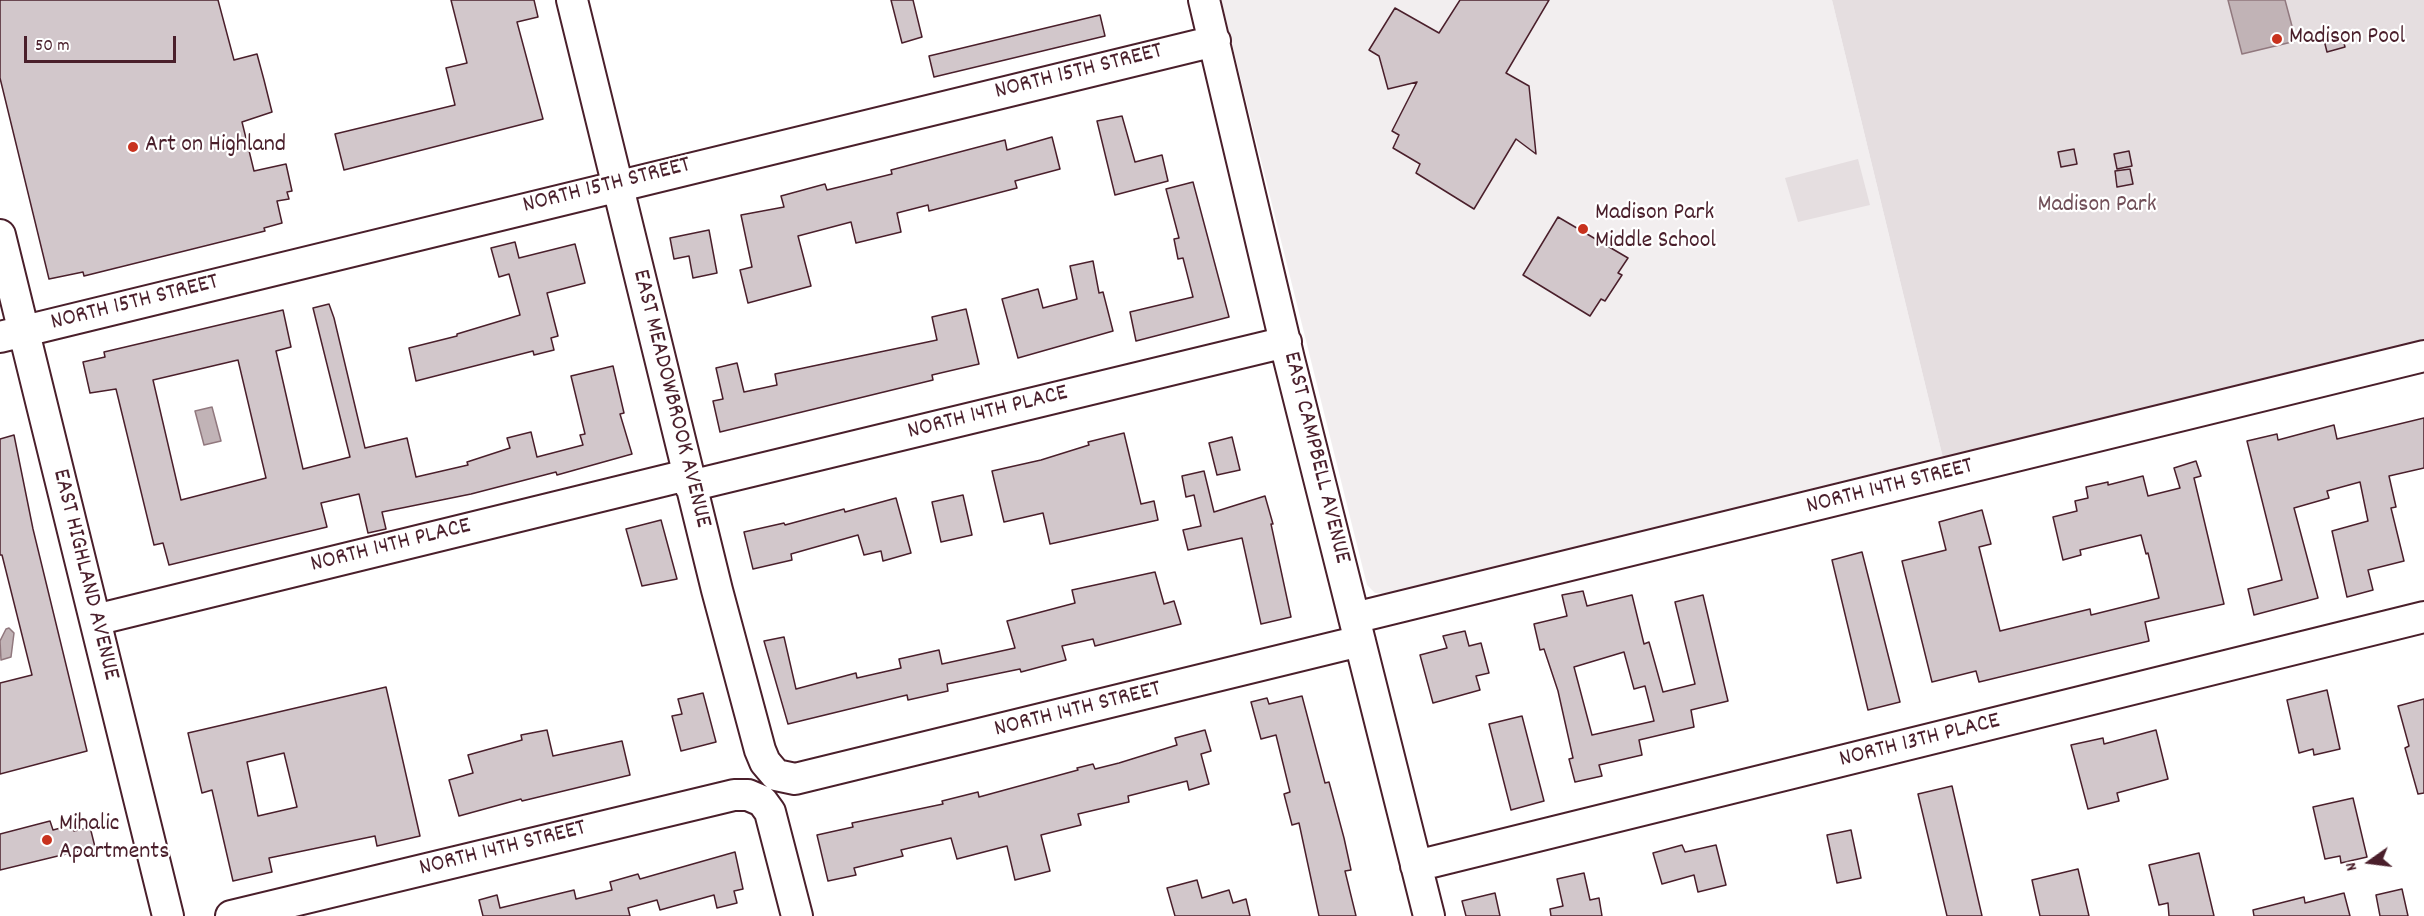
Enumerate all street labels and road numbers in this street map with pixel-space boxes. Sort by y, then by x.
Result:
street label: NORTH 15TH STREET [992,38,1166,108]
street label: NORTH 15TH STREET [520,152,694,222]
street label: EAST MEADOWBROOK AVENUE [624,267,716,531]
street label: NORTH 15TH STREET [48,269,222,339]
street label: EAST CAMPBELL AVENUE [1275,349,1355,567]
street label: NORTH 14TH PLACE [905,380,1071,448]
street label: NORTH 14TH STREET [1804,453,1976,523]
street label: EAST HIGHLAND AVENUE [44,467,124,683]
street label: NORTH 14TH PLACE [308,513,474,581]
street label: NORTH 14TH STREET [992,676,1164,746]
street label: NORTH 13TH PLACE [1837,708,2003,776]
street label: NORTH 14TH STREET [417,815,589,885]

